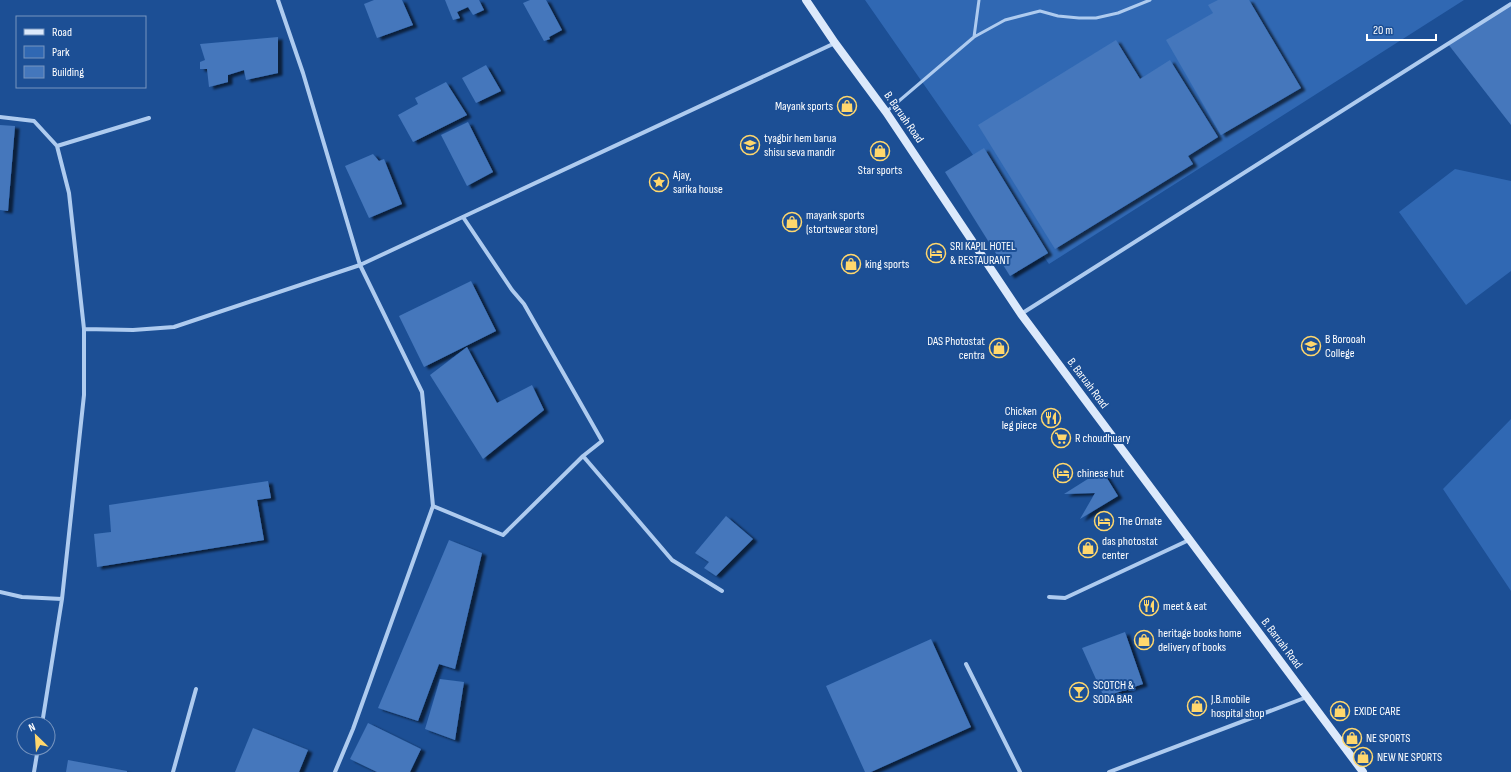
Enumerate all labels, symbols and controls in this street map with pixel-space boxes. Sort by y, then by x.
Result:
legend [16,16,146,88]
scale bar [1367,16,1436,42]
text: 20 m [1373,23,1393,38]
text: Road [52,25,72,40]
text: Park [52,45,70,60]
text: Building [52,65,84,80]
street label: B. Baruah Road [880,89,927,146]
shop icon: Mayank sports [836,95,858,117]
place label: Mayank sports [775,99,833,114]
place label: tyagbir hem barua shisu seva mandir [764,131,837,160]
school or university icon: tyagbir hem barua shisu seva mandir [739,134,761,156]
shop icon: Star sports [869,140,891,162]
place label: Star sports [858,163,902,178]
place label: Ajay, sarika house [672,168,723,197]
place icon: Ajay, sarika house [648,171,670,193]
place label: mayank sports (stortswear store) [806,208,878,237]
shop icon: mayank sports (stortswear store) [781,211,803,233]
place label: SRI KAPIL HOTEL & RESTAURANT [950,239,1016,268]
hotel icon: SRI KAPIL HOTEL & RESTAURANT [925,242,947,264]
shop icon: king sports [840,253,862,275]
place label: king sports [865,257,909,272]
place label: B Borooah College [1325,332,1366,361]
place label: DAS Photostat centra [927,334,985,363]
school or university icon: B Borooah College [1300,335,1322,357]
shop icon: DAS Photostat centra [988,337,1010,359]
street label: B. Baruah Road [1064,355,1111,412]
place label: Chicken leg piece [1002,404,1037,433]
restaurant icon: Chicken leg piece [1040,407,1062,429]
supermarket icon: R choudhuary [1050,427,1072,449]
place label: R choudhuary [1075,431,1131,446]
hotel icon: chinese hut [1052,462,1074,484]
place label: chinese hut [1077,466,1124,481]
hotel icon: The Ornate [1093,510,1115,532]
place label: The Ornate [1118,514,1162,529]
place label: das photostat center [1102,534,1158,563]
shop icon: das photostat center [1077,537,1099,559]
restaurant icon: meet & eat [1138,595,1160,617]
place label: meet & eat [1163,599,1207,614]
street label: B. Baruah Road [1258,615,1305,672]
place label: heritage books home delivery of books [1158,626,1242,655]
shop icon: heritage books home delivery of books [1133,629,1155,651]
place label: SCOTCH & SODA BAR [1093,678,1134,707]
bar icon: SCOTCH & SODA BAR [1068,681,1090,703]
place label: J.B.mobile hospital shop [1210,692,1264,721]
shop icon: J.B.mobile hospital shop [1186,695,1208,717]
shop icon: EXIDE CARE [1329,700,1351,722]
place label: EXIDE CARE [1354,704,1401,719]
north arrow [16,716,56,756]
text: N [27,720,38,735]
shop icon: NE SPORTS [1341,727,1363,749]
place label: NE SPORTS [1366,731,1410,746]
shop icon: NEW NE SPORTS [1352,746,1374,768]
place label: NEW NE SPORTS [1377,750,1442,765]

